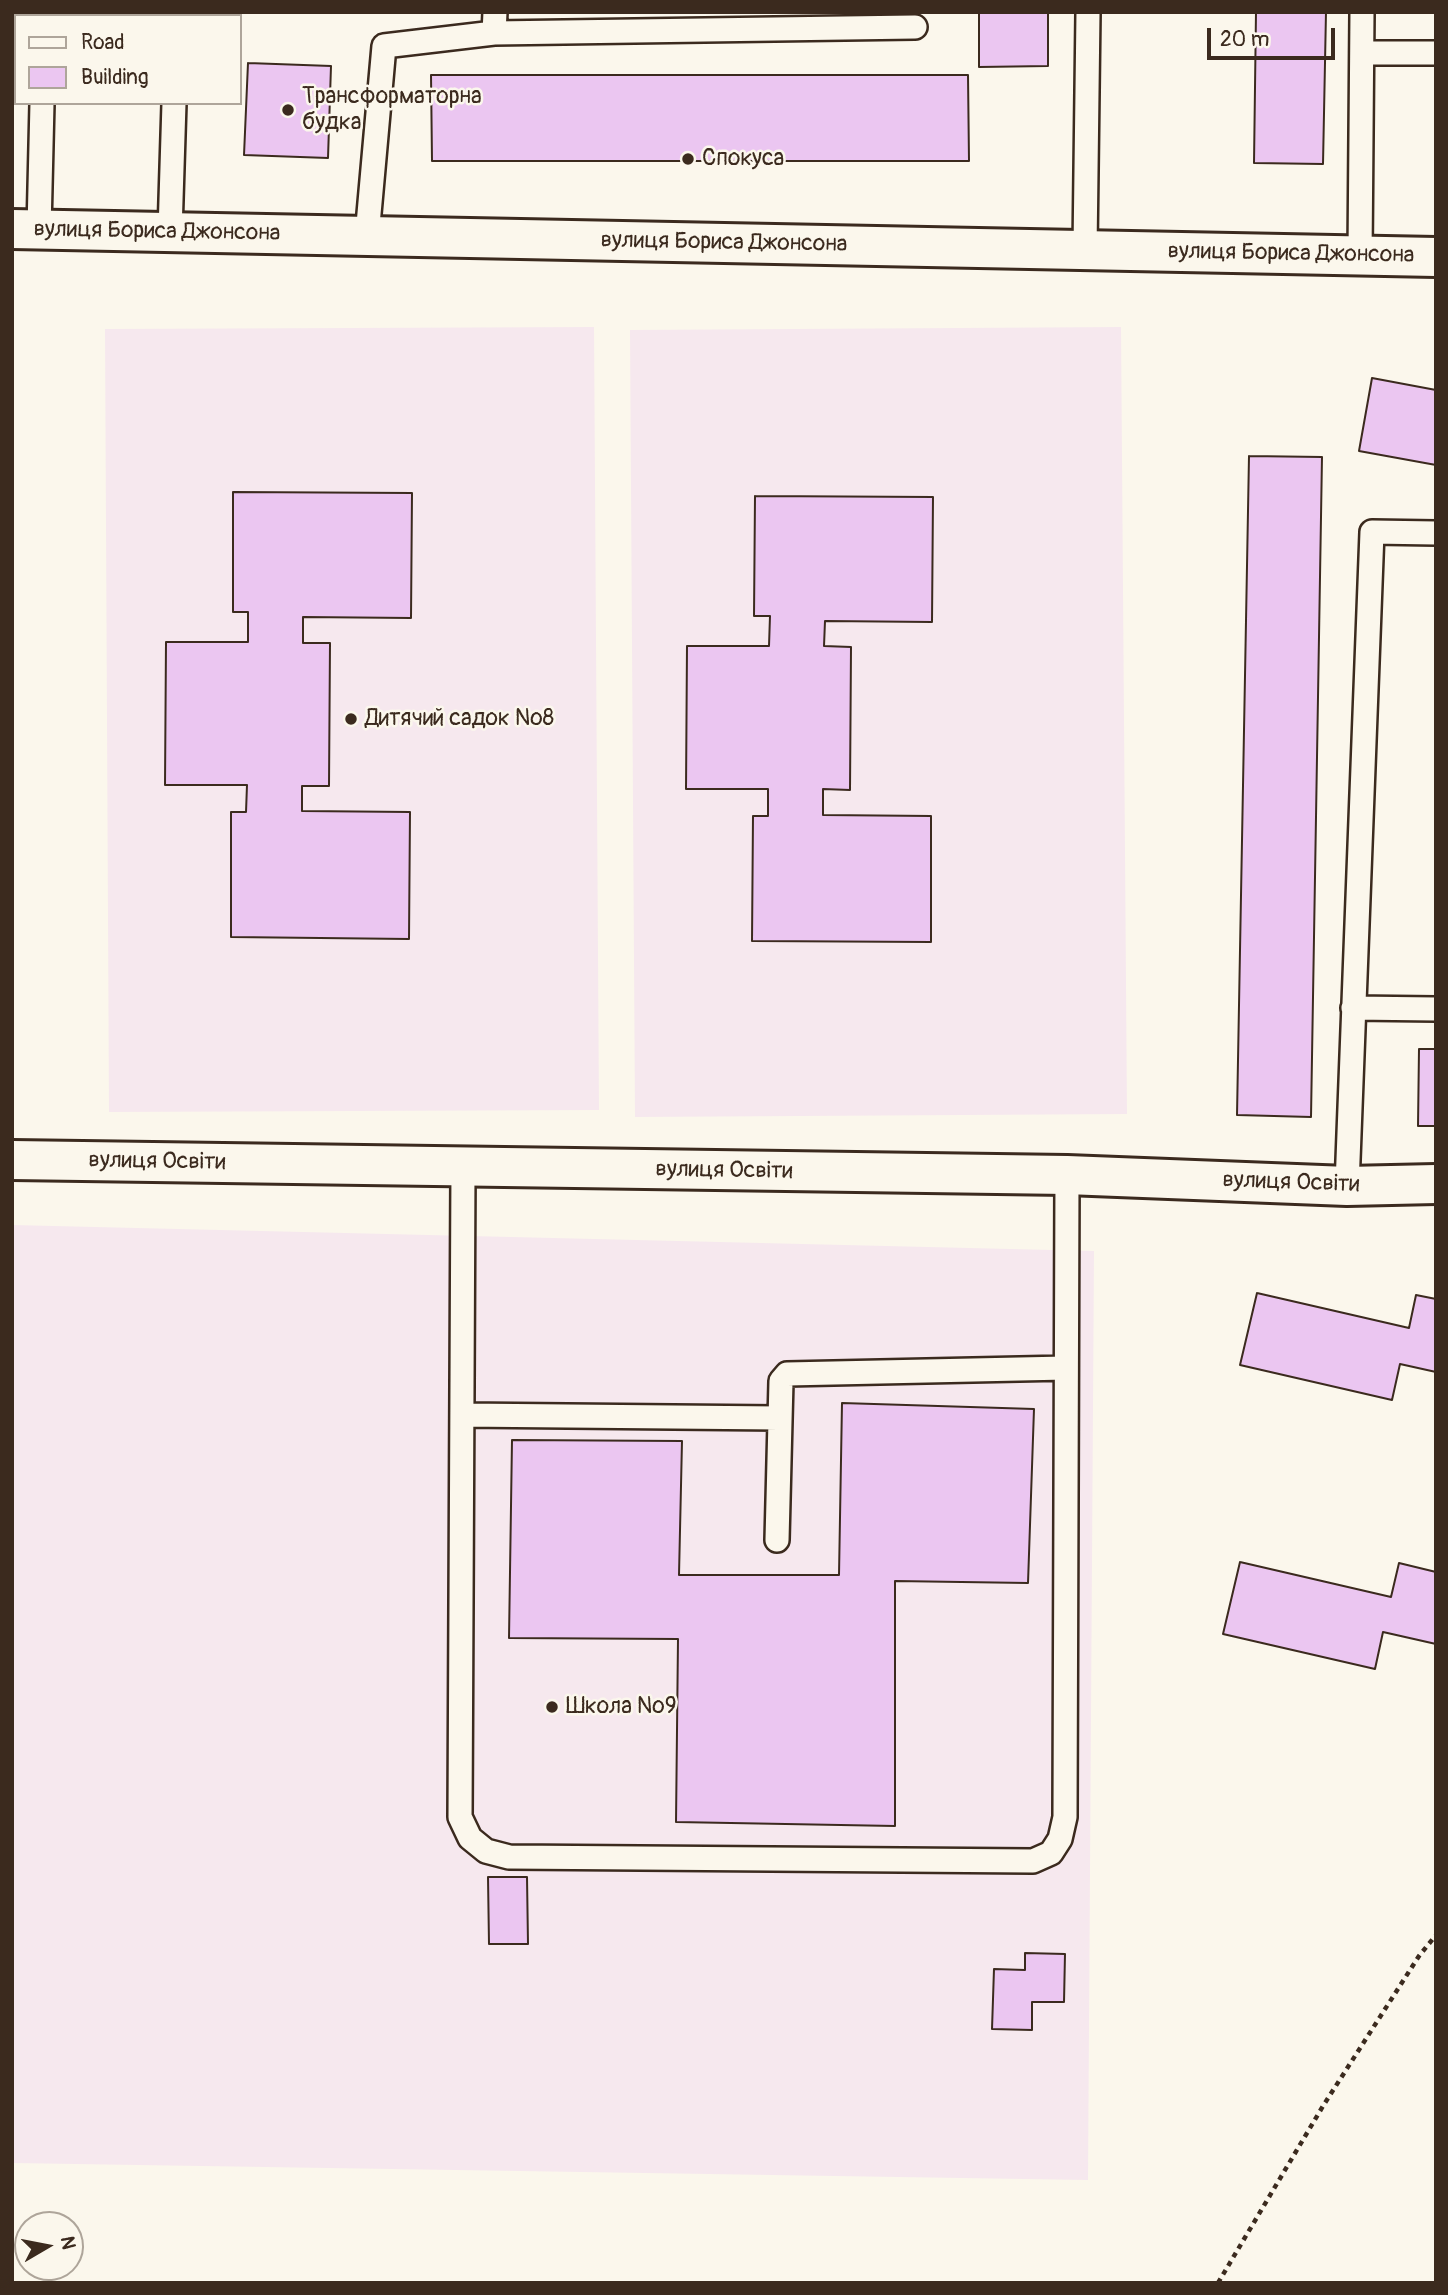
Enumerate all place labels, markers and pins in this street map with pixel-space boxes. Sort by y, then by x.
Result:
place label: Трансформаторна будка [302,83,482,137]
marker: Трансформаторна будка [280,102,296,118]
place label: Спокуса [702,145,784,173]
marker: Спокуса [680,151,696,167]
place label: Дитячий садок №8 [365,705,554,733]
marker: Дитячий садок №8 [343,711,359,727]
place label: Школа №9 [566,1693,677,1721]
marker: Школа №9 [544,1699,560,1715]

